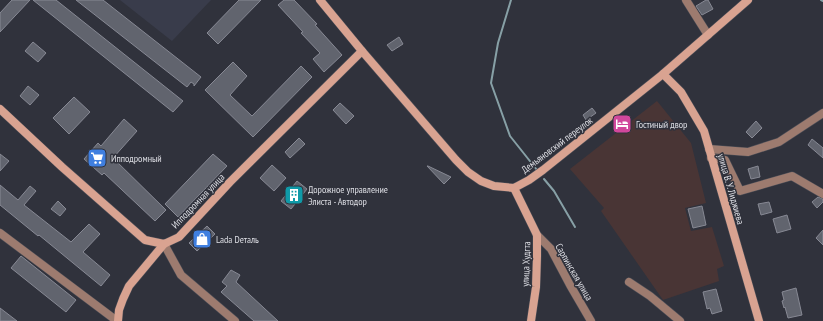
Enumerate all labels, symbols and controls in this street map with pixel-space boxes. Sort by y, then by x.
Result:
hotel icon: Гостиный двор [611,113,633,135]
street label: Демьяновский переулок [519,114,595,176]
place label: Гостиный двор [636,118,687,131]
supermarket icon: Ипподромный [86,147,108,169]
place label: Ипподромный [111,152,162,165]
street label: улица В. У. Лиджиева [715,152,747,226]
street label: Ипподромная улица [169,171,227,231]
place label: Дорожное управление Элиста - Автодор [308,183,388,208]
building icon: Дорожное управление Элиста - Автодор [283,184,305,206]
shop icon: Lada Dеталь [191,228,213,250]
place label: Lada Dеталь [216,233,259,246]
street label: улица Худгта [519,241,533,287]
street label: Сарпинская улица [552,241,596,303]

